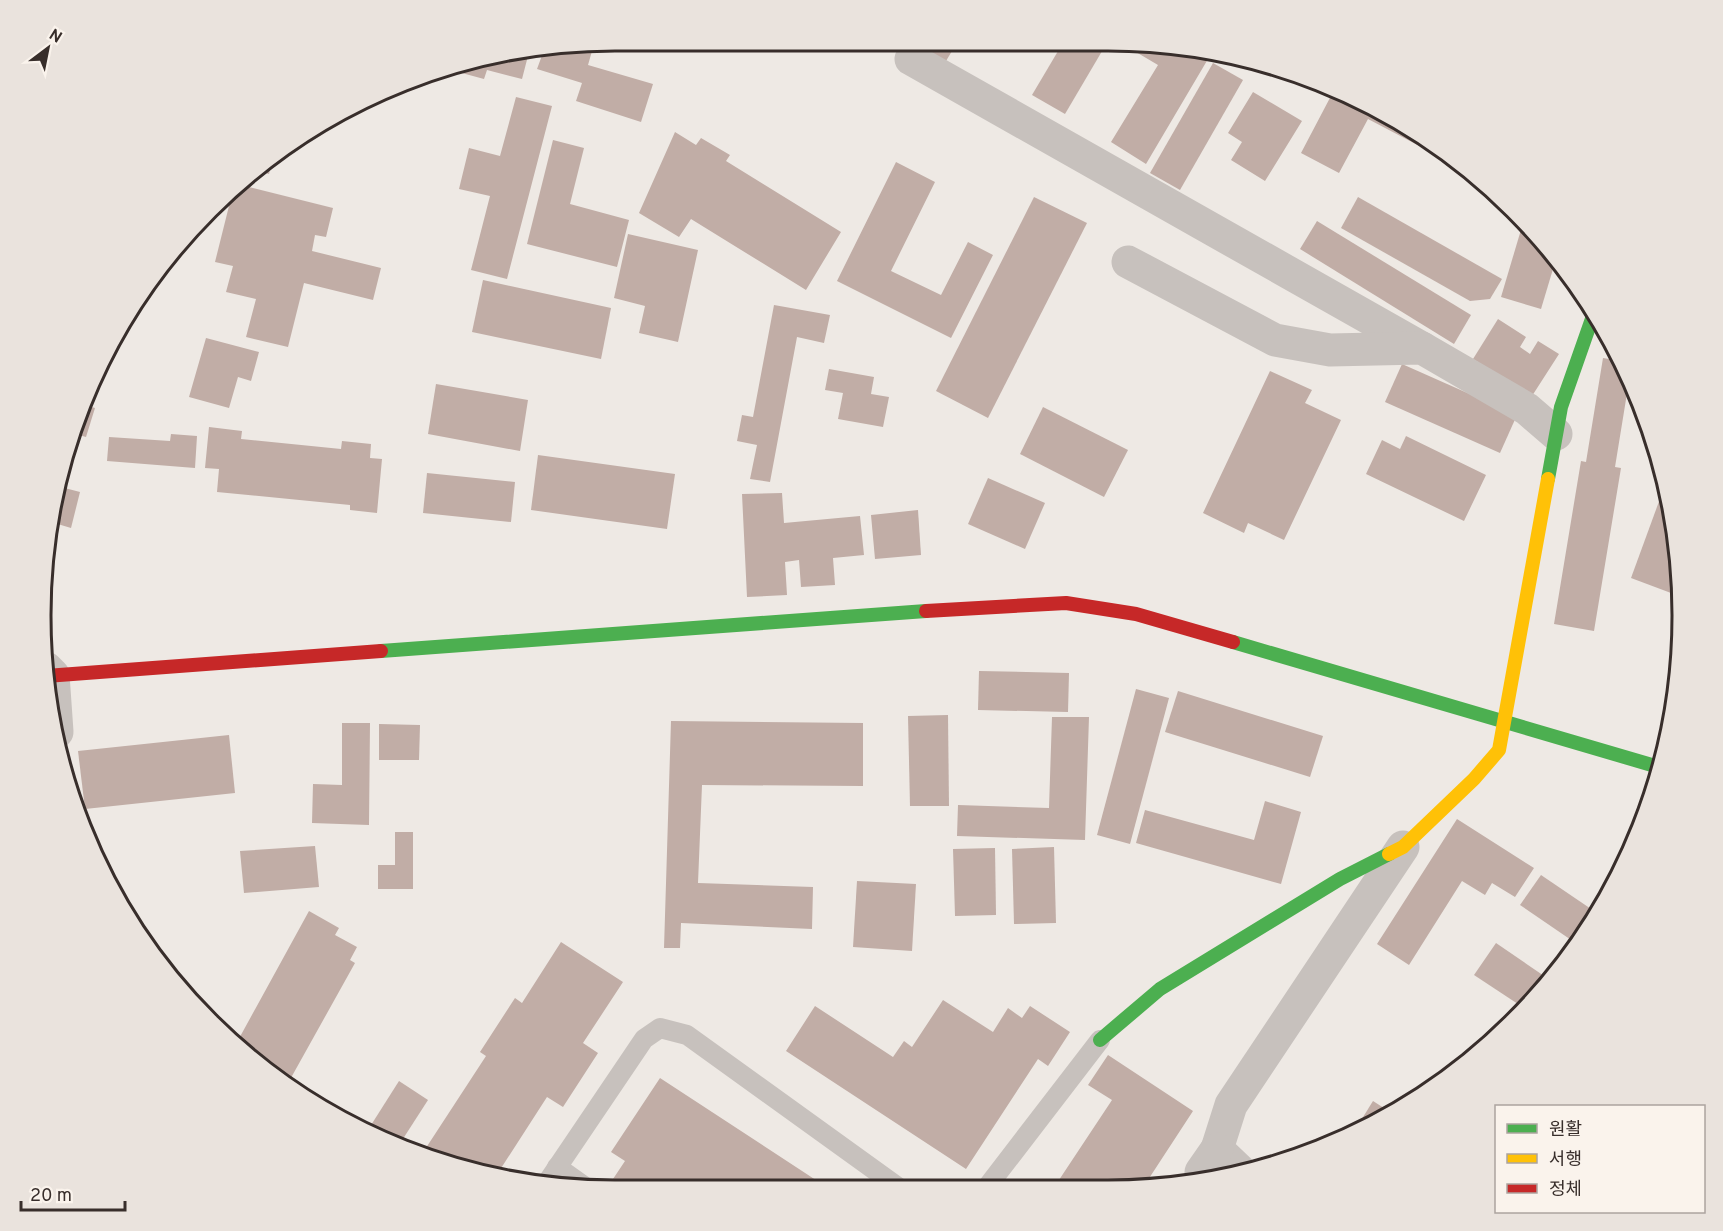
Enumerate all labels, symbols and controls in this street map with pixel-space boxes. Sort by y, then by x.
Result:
north arrow [18,18,78,78]
text: N [45,25,65,49]
legend [1495,1105,1705,1213]
text: 원활 [1549,1119,1582,1142]
text: 서행 [1549,1149,1582,1172]
scale bar [21,1174,124,1212]
text: 정체 [1549,1179,1582,1202]
text: 20 m [30,1185,72,1208]

